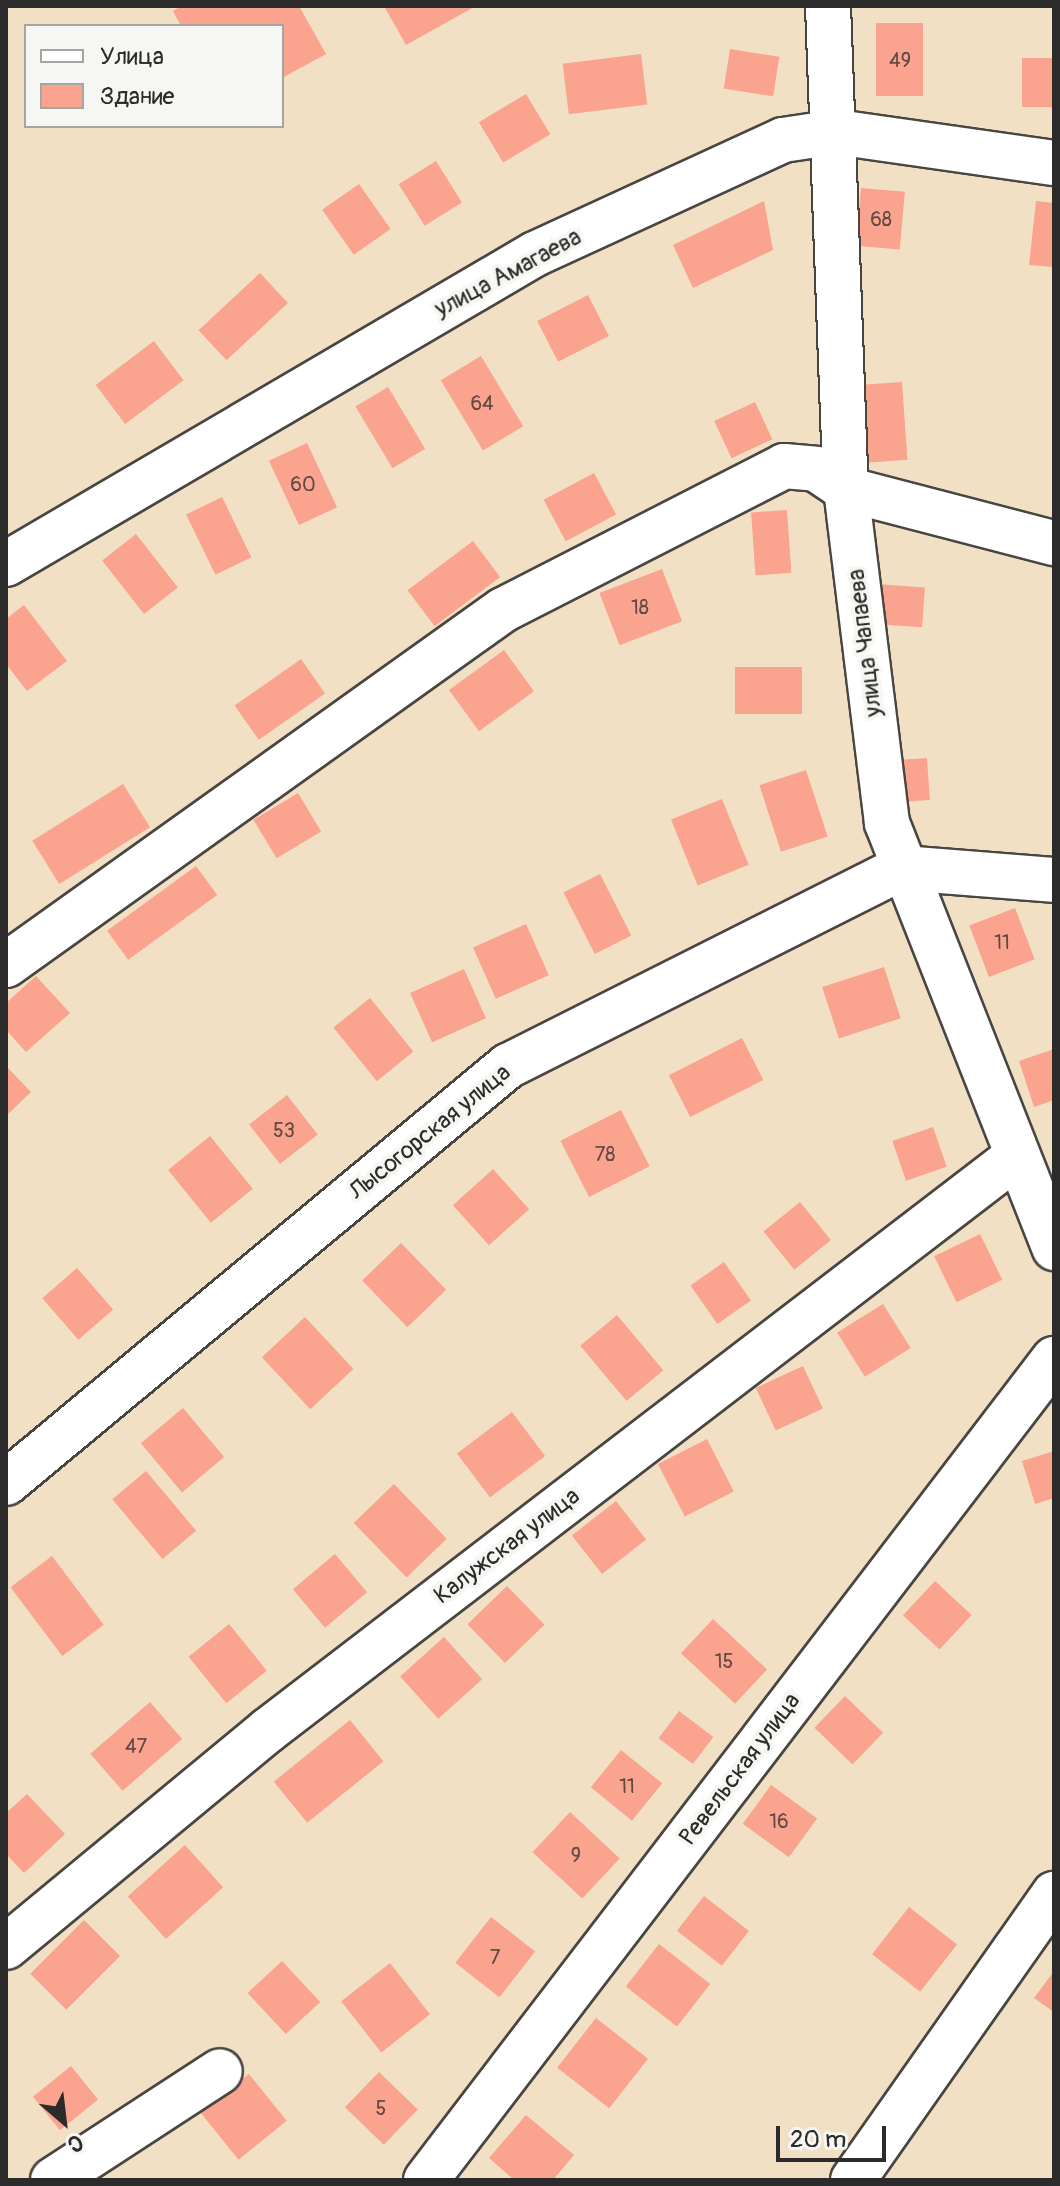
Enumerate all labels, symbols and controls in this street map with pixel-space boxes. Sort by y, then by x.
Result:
legend [24,24,284,128]
text: Улица [100,42,164,71]
house number: 49 [889,48,911,72]
text: Здание [100,82,174,111]
house number: 68 [870,207,892,231]
street label: улица Амагаева [430,222,586,324]
house number: 64 [470,391,494,415]
house number: 60 [290,472,316,496]
street label: улица Чапаева [842,567,888,719]
house number: 18 [631,595,649,619]
house number: 11 [994,930,1010,954]
street label: Лысогорская улица [343,1058,517,1206]
house number: 53 [273,1118,295,1142]
house number: 78 [595,1142,615,1166]
street label: Калужская улица [428,1482,586,1610]
house number: 15 [715,1649,733,1673]
street label: Ревельская улица [673,1687,807,1851]
house number: 47 [125,1734,147,1758]
house number: 11 [619,1774,635,1798]
house number: 16 [769,1809,789,1833]
house number: 9 [571,1843,581,1867]
house number: 7 [490,1945,500,1969]
north arrow [24,2082,104,2162]
house number: 5 [376,2096,386,2120]
scale bar [780,2110,890,2160]
text: 20 m [790,2125,846,2154]
text: С [63,2128,88,2159]

